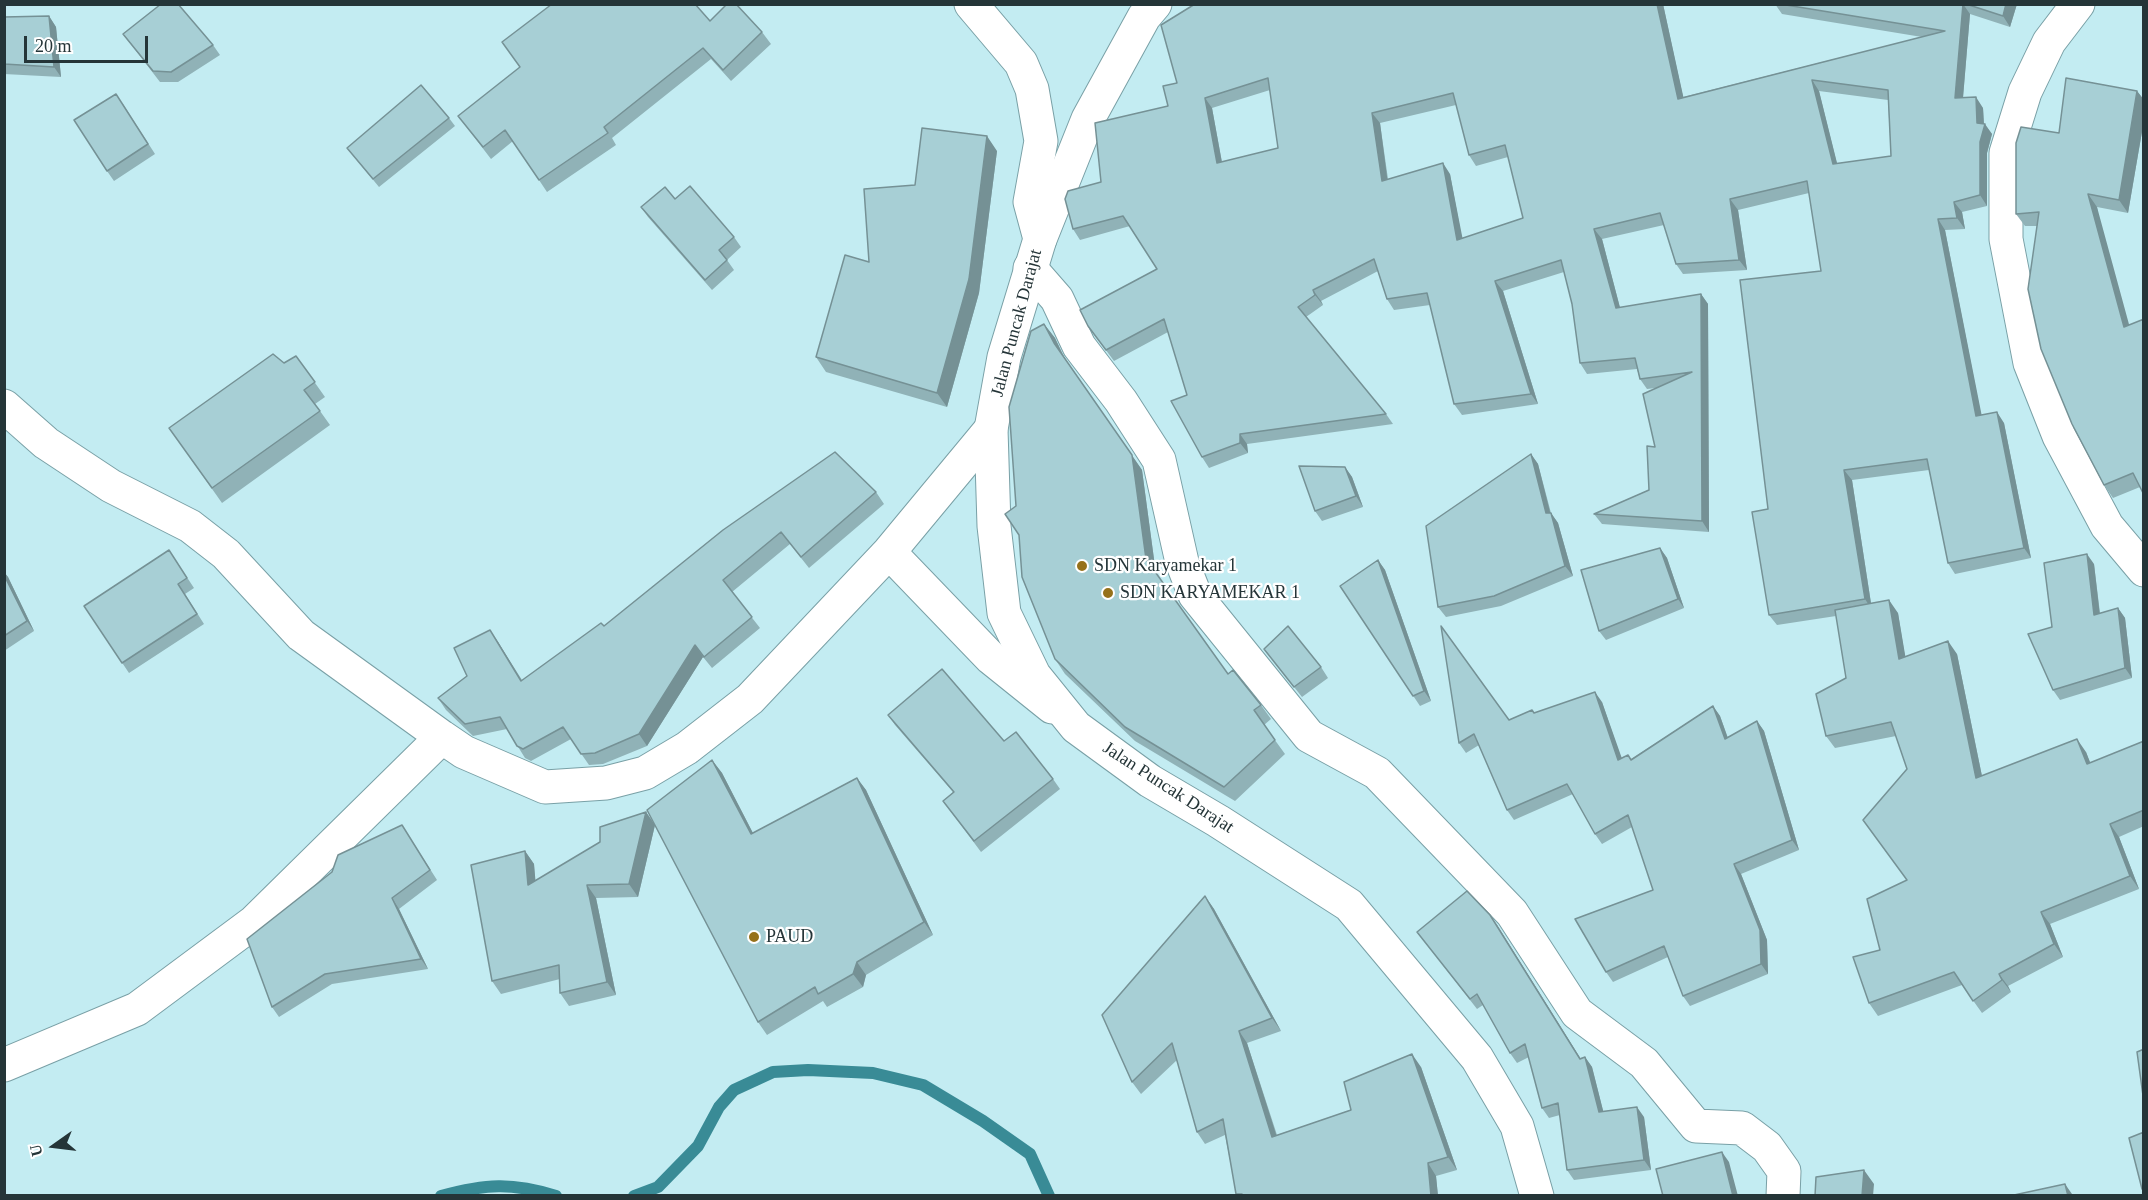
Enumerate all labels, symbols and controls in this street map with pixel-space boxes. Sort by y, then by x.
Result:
scale bar [27,24,152,62]
text: 20 m [35,36,72,56]
street label: Jalan Puncak Darajat [987,247,1047,399]
place label: SDN Karyamekar 1 [1094,555,1237,577]
marker: SDN Karyamekar 1 [1075,559,1089,573]
place label: SDN KARYAMEKAR 1 [1120,582,1300,604]
marker: SDN KARYAMEKAR 1 [1101,586,1115,600]
street label: Jalan Puncak Darajat [1098,738,1238,838]
place label: PAUD [766,926,813,948]
marker: PAUD [747,930,761,944]
north arrow [24,1116,84,1176]
text: U [26,1143,46,1158]

